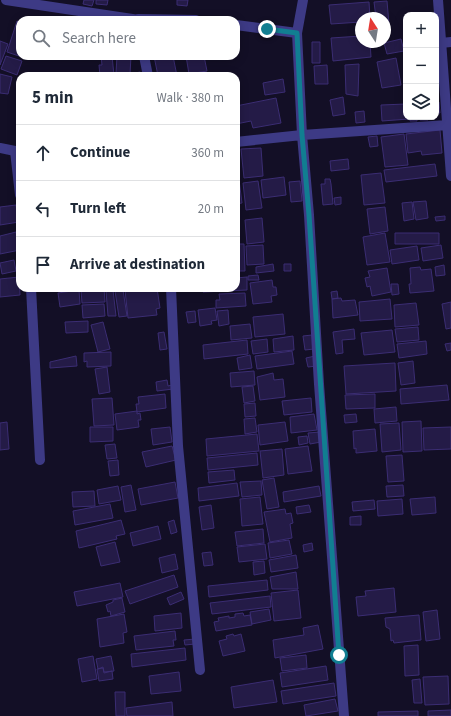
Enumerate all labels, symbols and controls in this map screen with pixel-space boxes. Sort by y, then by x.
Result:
north arrow [355,12,391,48]
map controls [403,12,439,120]
button: + [403,12,439,48]
search box [16,16,240,60]
route end [258,20,276,38]
icon: search [30,27,52,49]
text: Search here [62,28,136,49]
button: − [403,48,439,84]
button: layers [403,84,439,120]
text: 5 min [32,86,73,110]
text: Walk · 380 m [156,89,224,107]
icon: ahead [32,142,54,164]
text: Continue [70,142,130,163]
text: 360 m [191,144,224,162]
icon: left [32,198,54,220]
text: Turn left [70,198,126,219]
text: 20 m [198,200,224,218]
icon: arrive [32,254,54,276]
text: Arrive at destination [70,254,205,275]
route start [330,646,348,664]

